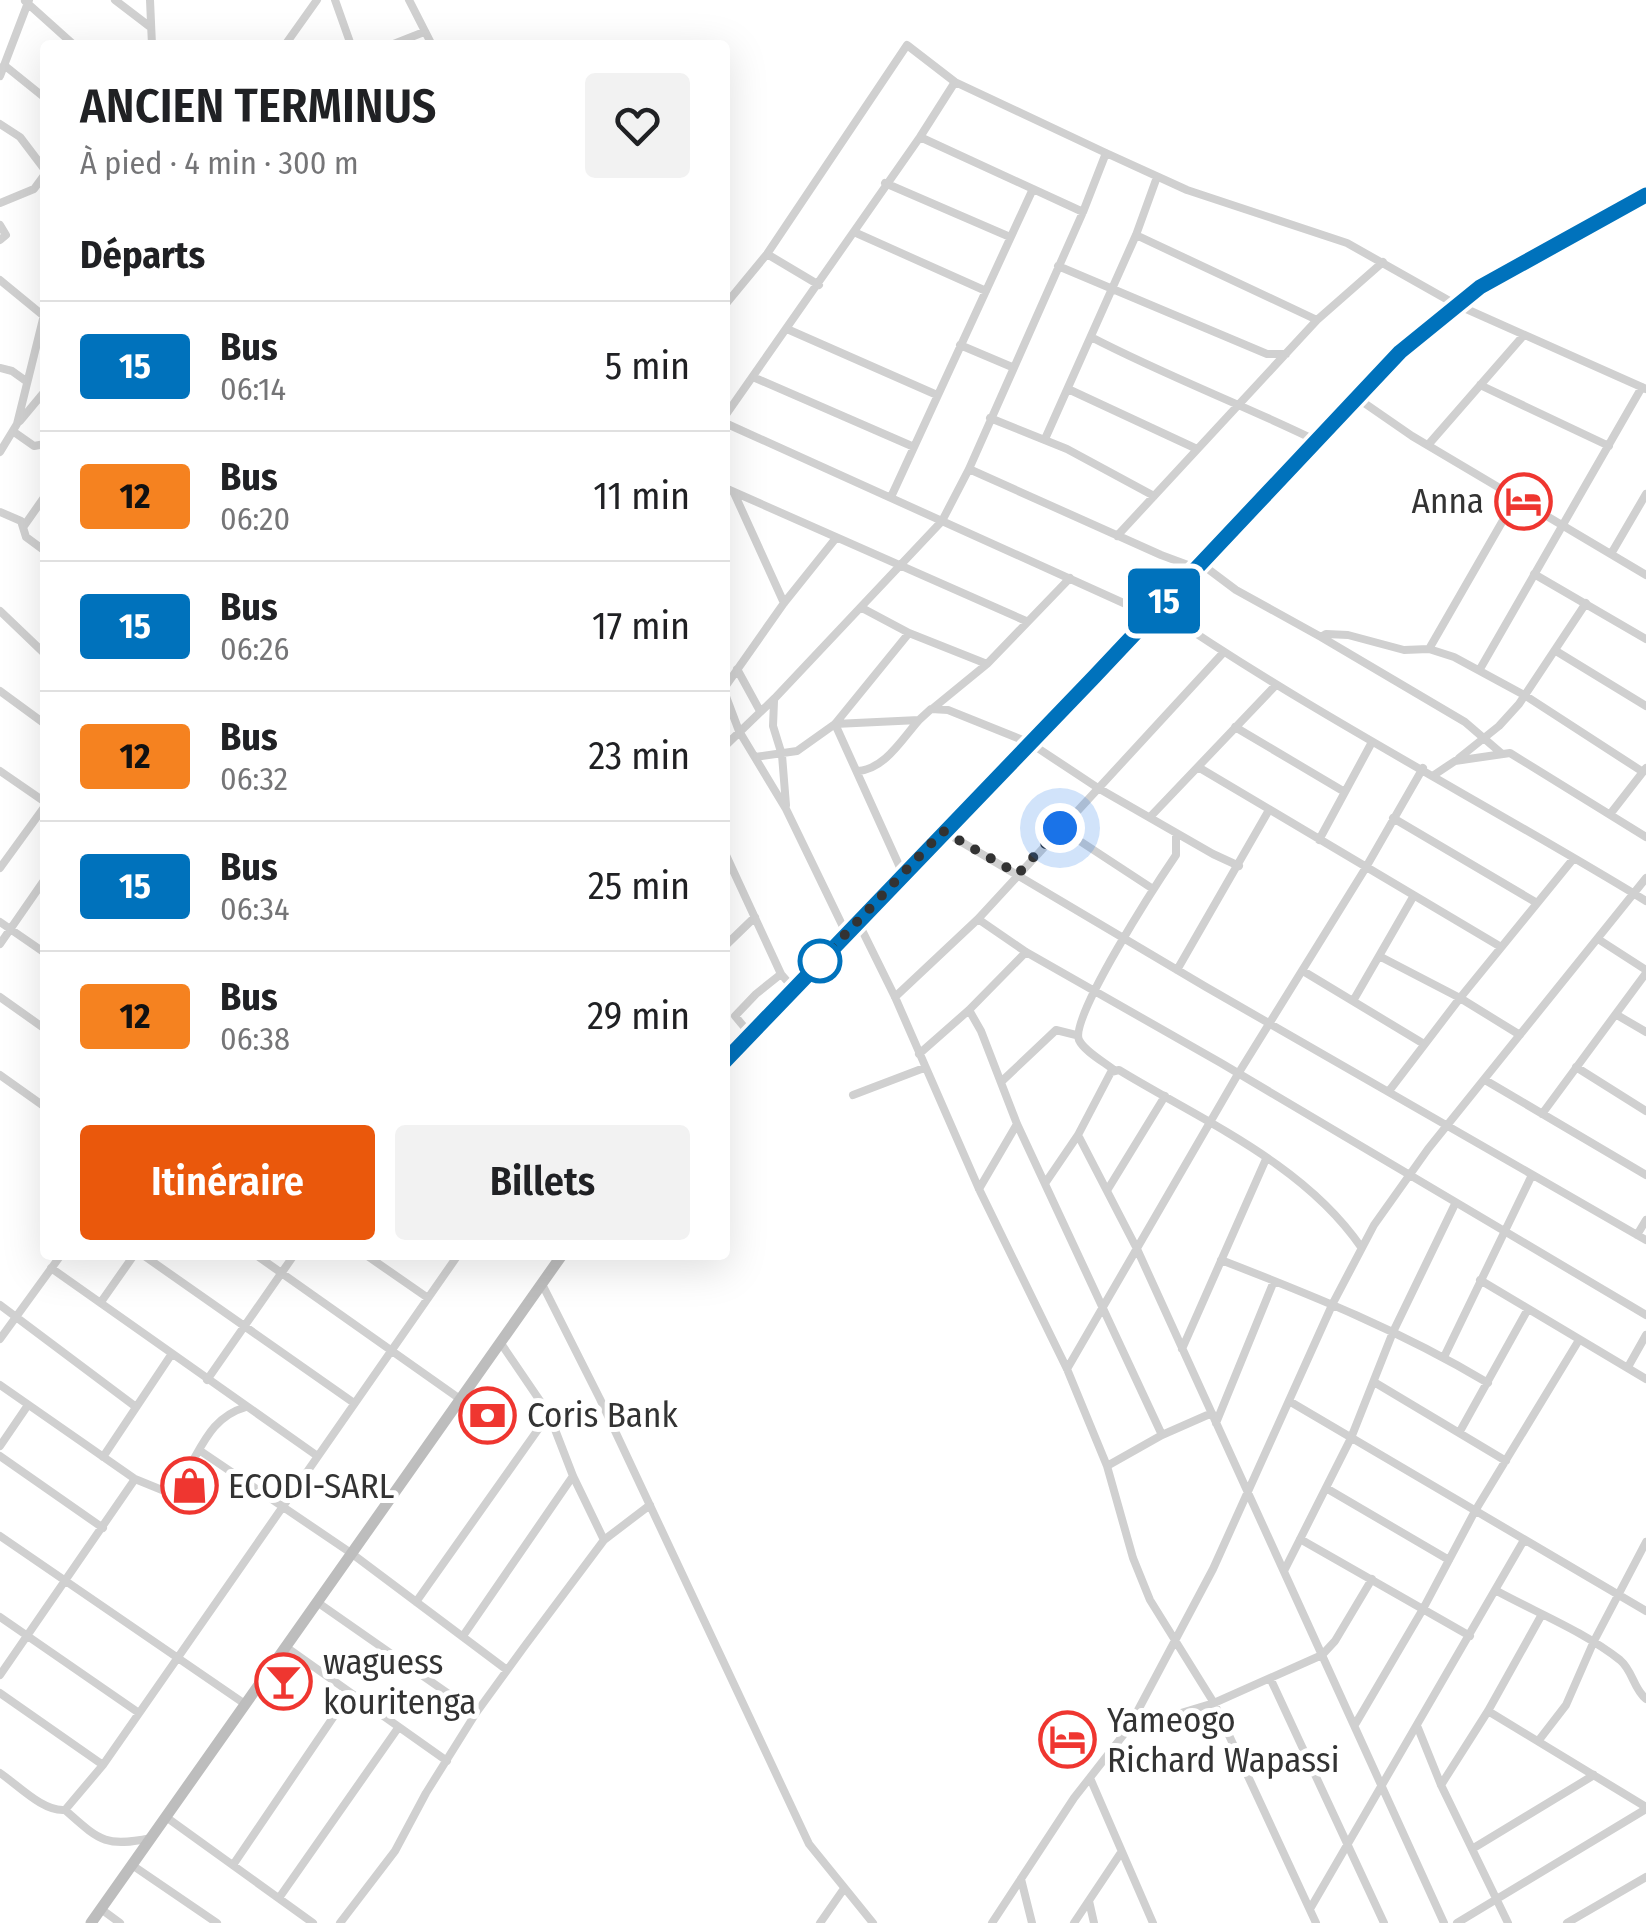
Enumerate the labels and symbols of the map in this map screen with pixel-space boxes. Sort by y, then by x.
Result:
hotel icon: Anna [1493,471,1553,531]
place label: Anna [1412,480,1484,522]
line badge: 15 [1119,568,1209,634]
your location [1035,803,1085,853]
unlabelled marker [799,940,841,982]
bank icon: Coris Bank [458,1385,518,1445]
place label: Coris Bank [527,1394,678,1436]
shop icon: ECODI-SARL [159,1456,219,1516]
place label: ECODI-SARL [228,1465,395,1507]
place label: waguess kouritenga [323,1641,476,1723]
bar icon: waguess kouritenga [254,1652,314,1712]
place label: Yameogo Richard Wapassi [1107,1699,1340,1781]
hotel icon: Yameogo Richard Wapassi [1038,1710,1098,1770]

